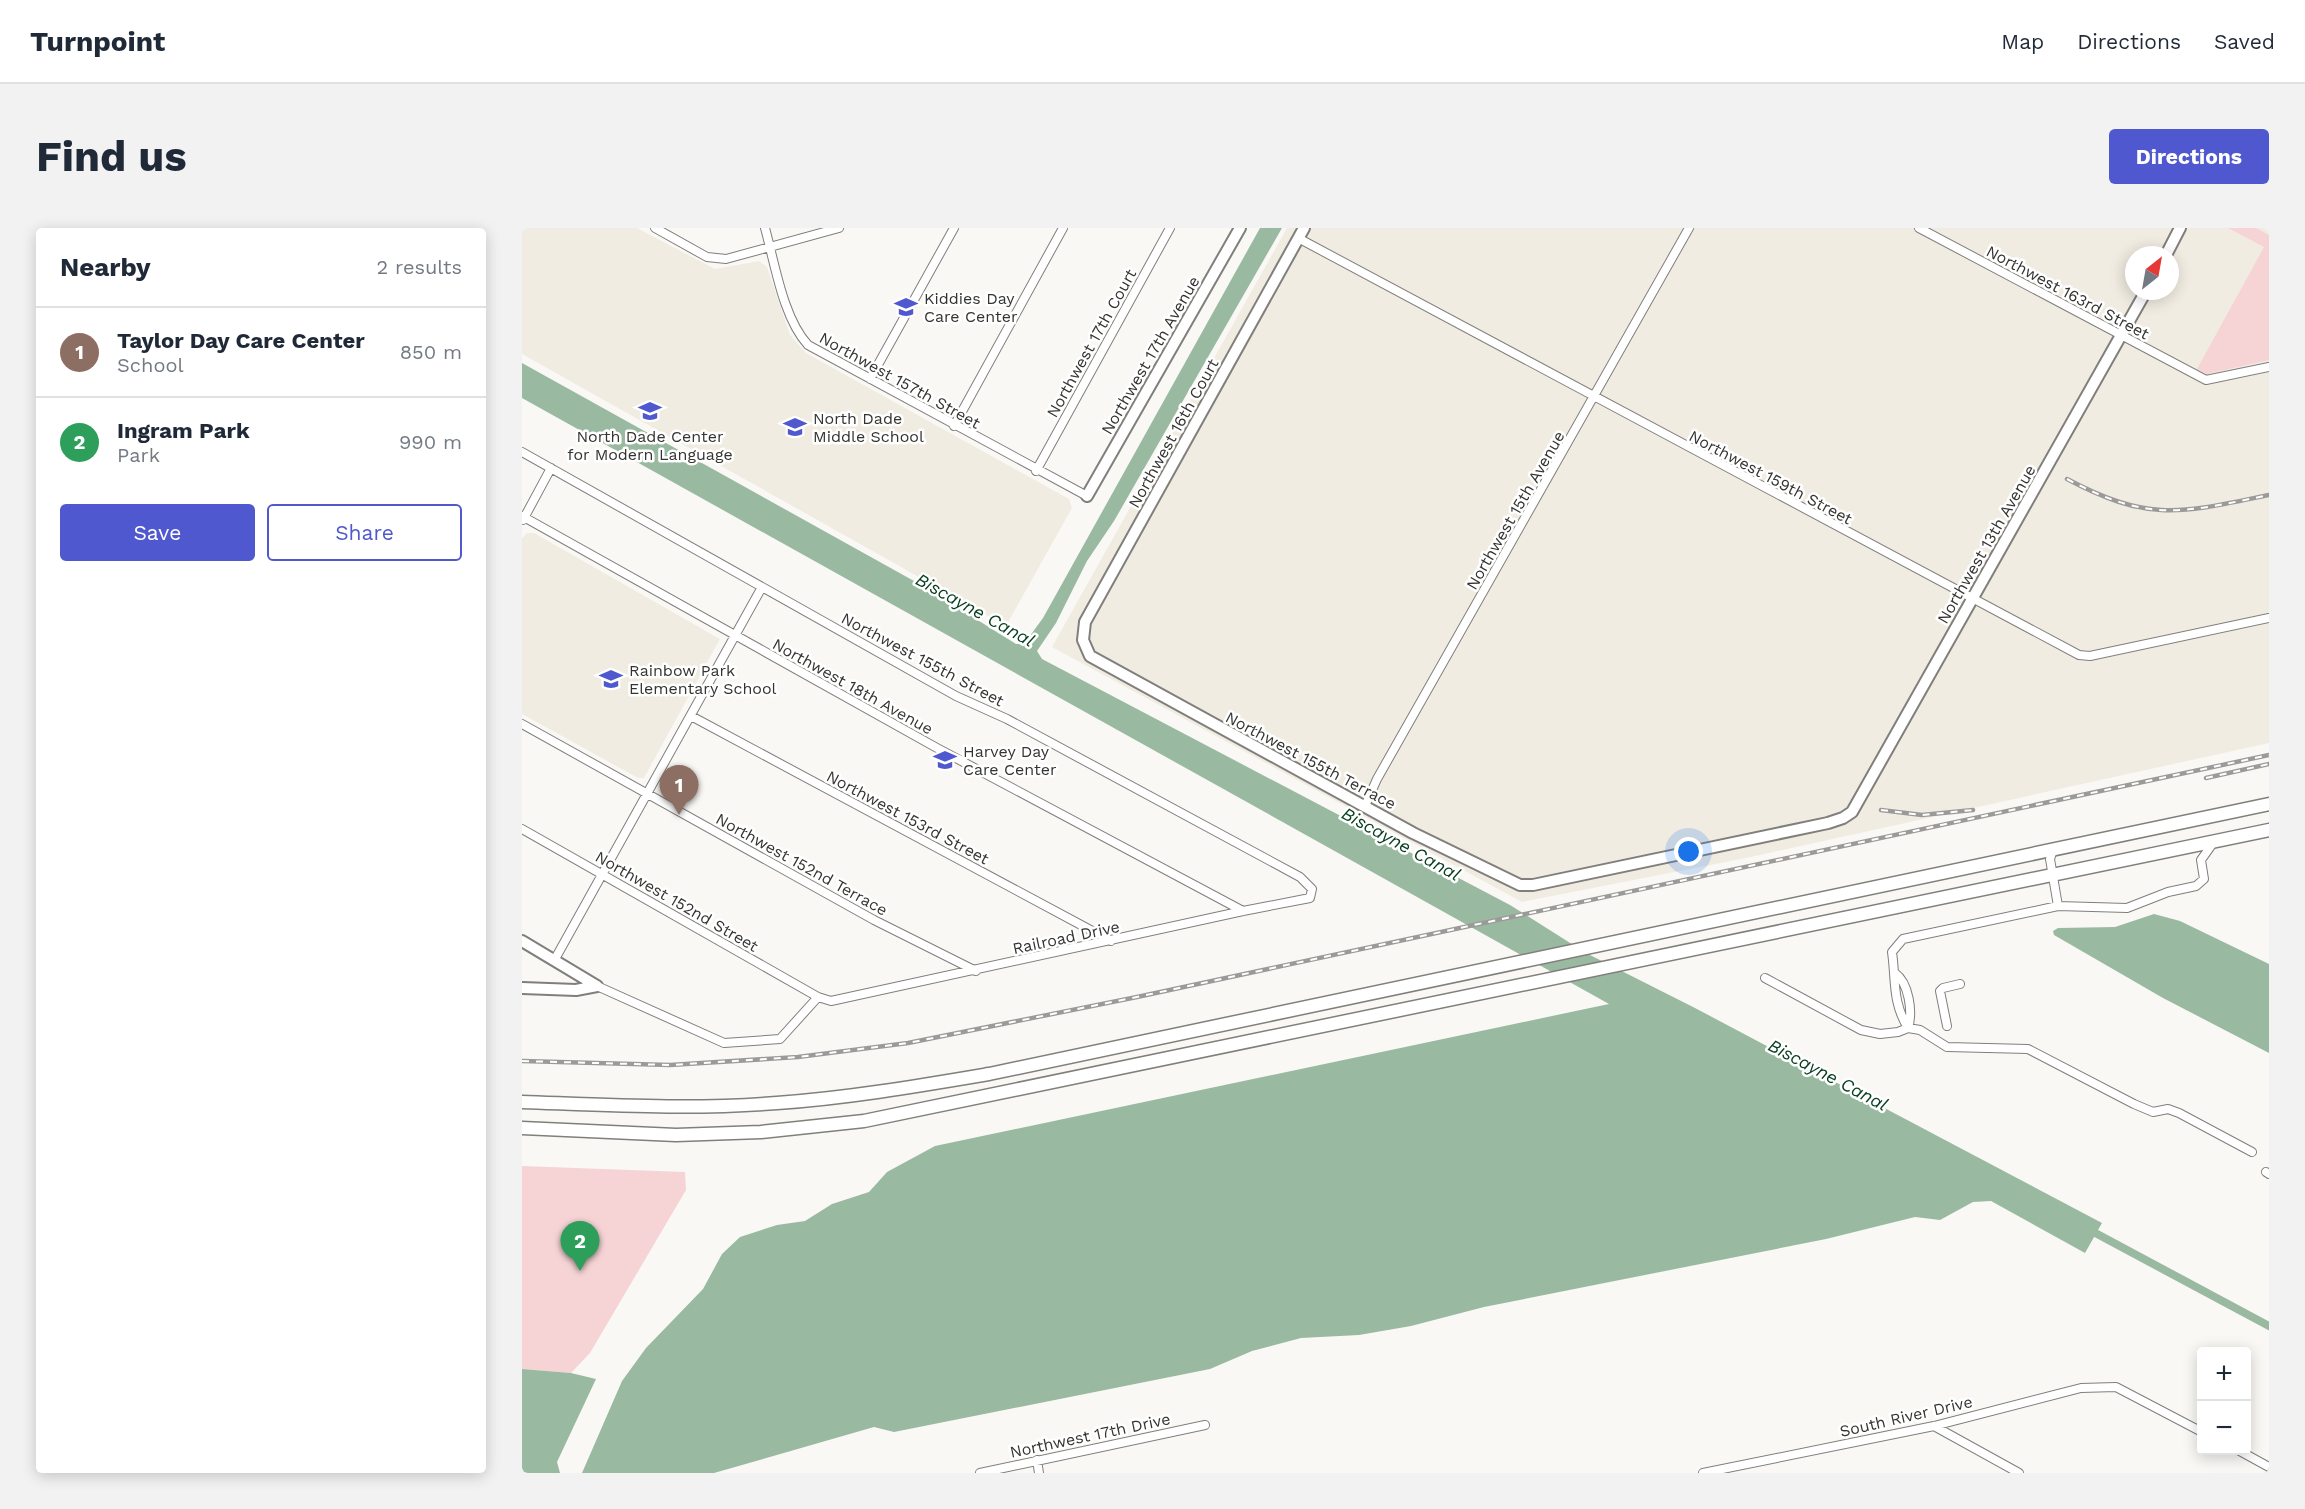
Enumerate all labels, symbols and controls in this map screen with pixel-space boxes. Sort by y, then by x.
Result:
text: Turnpoint [30,25,165,58]
text: Map [2001,29,2044,54]
text: Directions [2077,29,2181,54]
text: Saved [2214,29,2275,54]
button: Directions [2109,129,2269,184]
text: Find us [36,132,187,181]
street label: Northwest 163rd Street [1983,241,2153,344]
north arrow [2125,246,2179,300]
text: Nearby [60,252,151,282]
text: 2 results [377,255,462,279]
street label: Northwest 17th Court [1043,265,1140,421]
street label: Northwest 17th Avenue [1097,273,1204,438]
place label: Kiddies Day Care Center [924,289,1018,326]
school or university icon: Kiddies Day Care Center [893,294,919,320]
text: Taylor Day Care Center [117,328,365,353]
street label: Northwest 157th Street [816,328,984,433]
text: 1 [75,340,84,364]
text: 850 m [400,340,462,364]
text: School [117,353,184,377]
street label: Northwest 16th Court [1124,355,1223,511]
school or university icon: North Dade Center for Modern Language [637,398,663,424]
place label: North Dade Middle School [813,409,924,446]
school or university icon: North Dade Middle School [782,414,808,440]
text: Ingram Park [117,418,250,443]
street label: Northwest 159th Street [1686,426,1856,529]
place label: North Dade Center for Modern Language [567,427,733,464]
street label: Northwest 15th Avenue [1462,428,1569,593]
text: 2 [74,430,85,454]
text: 990 m [399,430,462,454]
text: Park [117,443,160,467]
street label: Northwest 13th Avenue [1933,462,2040,627]
button: Save [60,504,255,561]
button: Share [267,504,462,561]
water label: Biscayne Canal [912,568,1038,651]
street label: Northwest 155th Street [838,608,1008,711]
street label: Northwest 18th Avenue [769,634,936,738]
place label: Rainbow Park Elementary School [629,661,777,698]
school or university icon: Rainbow Park Elementary School [598,666,624,692]
street label: Northwest 155th Terrace [1222,707,1399,813]
place label: Harvey Day Care Center [963,742,1057,779]
school or university icon: Harvey Day Care Center [932,747,958,773]
pin: 1 [660,766,698,815]
street label: Northwest 153rd Street [823,767,992,868]
water label: Biscayne Canal [1338,802,1464,885]
street label: Northwest 152nd Terrace [713,809,891,920]
your location [1674,837,1703,866]
street label: Northwest 152nd Street [592,847,762,956]
street label: Railroad Drive [1011,917,1121,958]
water label: Biscayne Canal [1765,1034,1892,1115]
pin: 2 [560,1222,600,1271]
map controls [2197,1347,2251,1455]
button: + [2197,1347,2251,1401]
street label: South River Drive [1838,1392,1974,1441]
button: − [2197,1401,2251,1455]
street label: Northwest 17th Drive [1008,1409,1172,1462]

